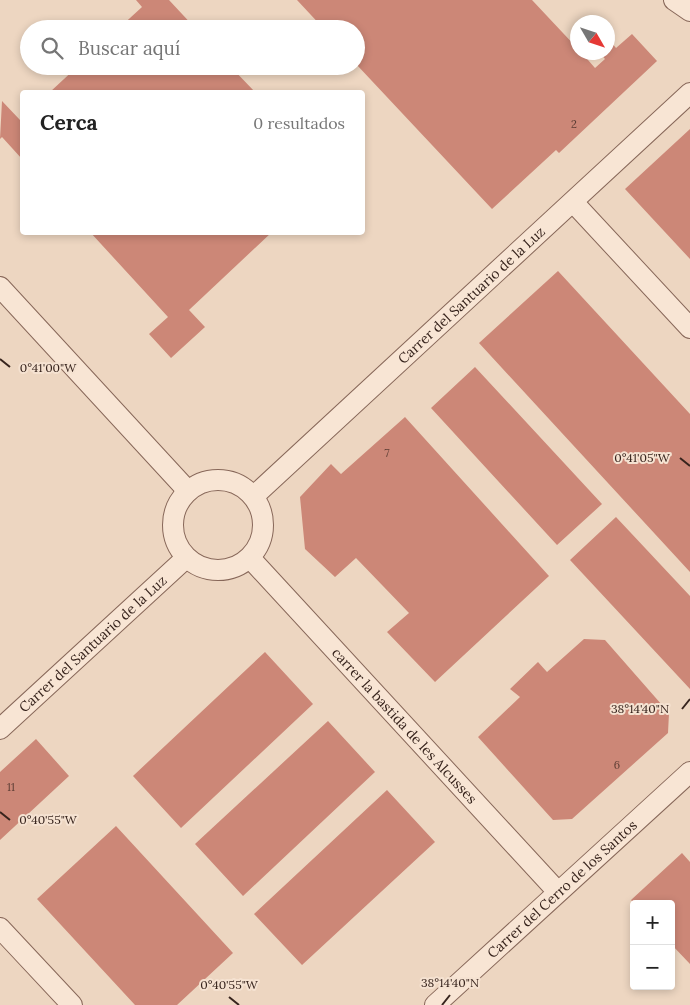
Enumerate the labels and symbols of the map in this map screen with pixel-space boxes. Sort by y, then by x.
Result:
north arrow [570,15,615,60]
house number: 2 [571,117,577,131]
street label: Carrer del Santuario de la Luz [394,223,549,368]
text: 0°41'00"W [20,360,77,375]
house number: 7 [384,446,390,460]
text: 0°41'05"W [614,450,671,465]
street label: Carrer del Santuario de la Luz [15,571,170,716]
street label: carrer la bastida de les Alcusses [328,644,481,807]
text: 38°14'40"N [611,701,669,716]
house number: 6 [614,758,620,772]
house number: 11 [7,780,15,794]
text: 0°40'55"W [19,812,78,827]
street label: Carrer del Cerro de los Santos [483,816,641,962]
text: 38°14'40"N [421,975,479,990]
text: 0°40'55"W [200,977,259,992]

